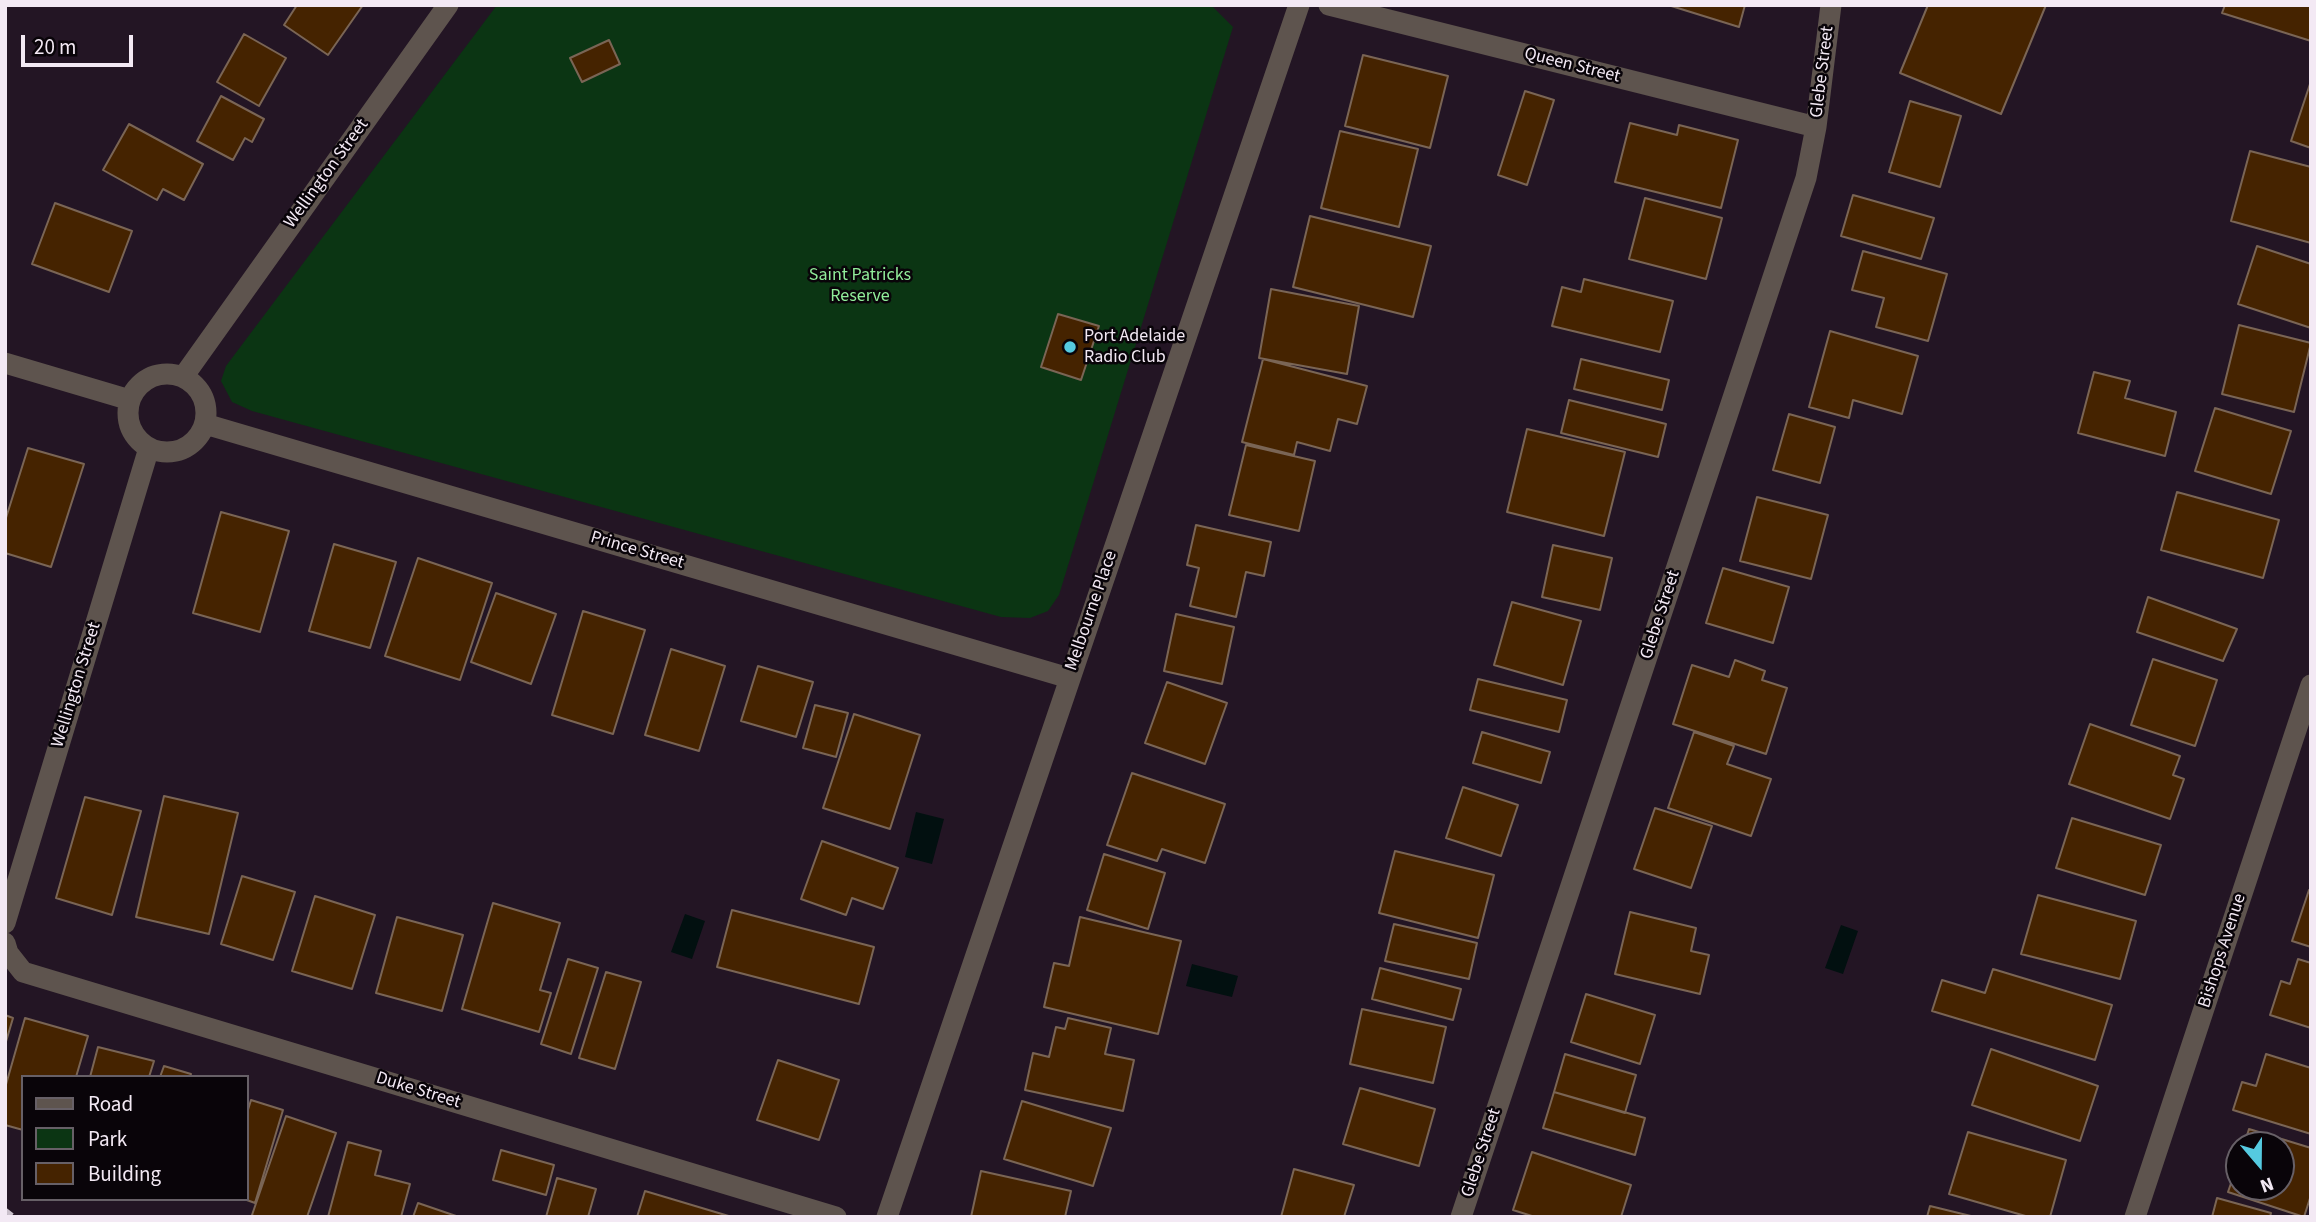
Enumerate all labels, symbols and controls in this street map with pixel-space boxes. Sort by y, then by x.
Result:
scale bar [24,21,136,65]
street label: Glebe Street [1807,25,1839,119]
text: 20 m [34,32,76,62]
street label: Queen Street [1522,44,1622,88]
street label: Wellington Street [280,115,374,233]
park label: Saint Patricks Reserve [809,265,911,308]
place label: Port Adelaide Radio Club [1084,326,1185,368]
marker: Port Adelaide Radio Club [1062,339,1078,355]
street label: Prince Street [588,527,686,575]
street label: Melbourne Place [1061,548,1123,674]
street label: Glebe Street [1636,568,1686,662]
street label: Wellington Street [48,620,106,750]
street label: Bishops Avenue [2194,891,2252,1011]
street label: Duke Street [373,1068,463,1114]
legend [21,1075,248,1201]
text: Road [88,1089,133,1119]
street label: Glebe Street [1457,1106,1507,1200]
text: Park [88,1124,127,1154]
north arrow [2225,1131,2295,1201]
text: Building [88,1159,161,1189]
text: N [2256,1169,2277,1199]

